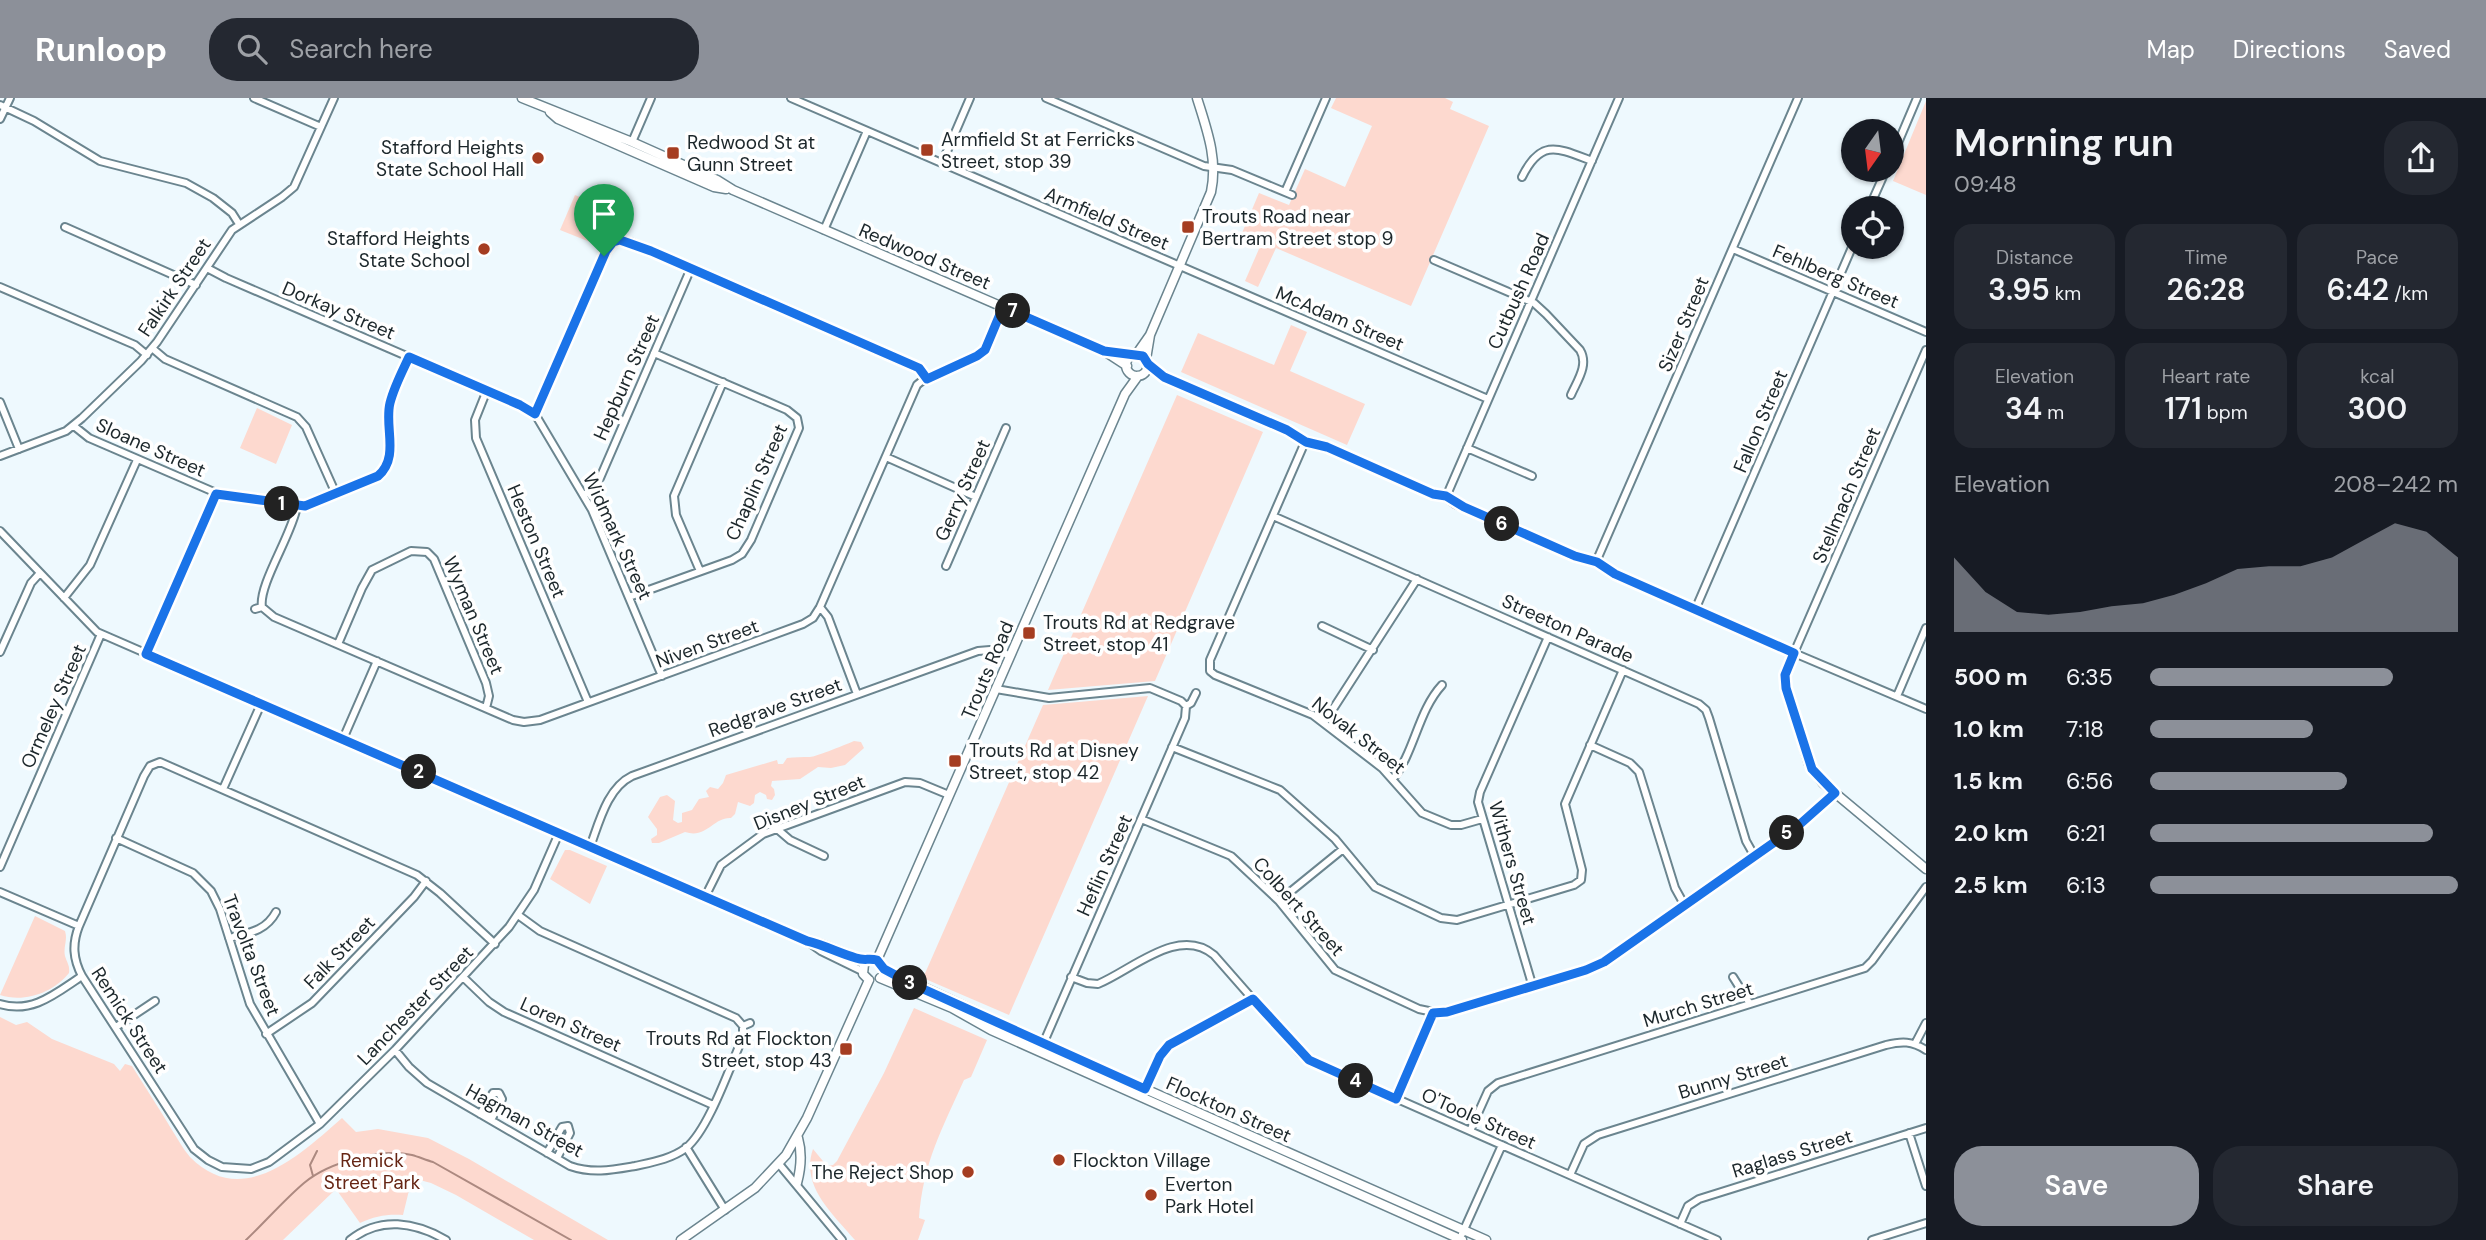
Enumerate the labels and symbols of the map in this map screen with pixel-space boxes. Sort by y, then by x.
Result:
north arrow [1841,119,1904,182]
place label: Armfield St at Ferricks Street, stop 39 [941,127,1135,174]
place label: Redwood St at Gunn Street [687,130,815,177]
place label: Stafford Heights State School Hall [376,135,524,182]
marker: Armfield St at Ferricks Street, stop 39 [919,142,935,158]
marker: Redwood St at Gunn Street [665,145,681,161]
marker: Stafford Heights State School Hall [530,150,546,166]
street label: Armfield Street [1041,181,1173,256]
pin [574,184,634,256]
place label: Trouts Road near Bertram Street stop 9 [1202,204,1393,251]
street label: Redwood Street [855,217,995,295]
marker: Trouts Road near Bertram Street stop 9 [1180,219,1196,235]
place label: Stafford Heights State School [327,226,470,273]
street label: Cutbush Road [1482,229,1555,353]
street label: Falkirk Street [132,233,217,341]
street label: Fehlberg Street [1769,239,1903,314]
marker: Stafford Heights State School [476,241,492,257]
street label: Sizer Street [1652,273,1715,376]
street label: Dorkay Street [279,275,399,345]
street label: McAdam Street [1272,280,1408,357]
pin: 7 [996,294,1030,328]
street label: Hepburn Street [588,310,665,444]
street label: Fallon Street [1728,366,1793,476]
street label: Sloane Street [92,412,210,483]
street label: Chaplin Street [720,420,793,545]
street label: Stellmach Street [1807,423,1886,567]
street label: Gerry Street [929,435,996,545]
street label: Widmark Street [577,469,658,604]
street label: Heston Street [501,481,572,602]
pin: 1 [264,486,300,522]
pin: 6 [1484,506,1520,542]
street label: Wyman Street [437,552,510,678]
street label: Streeton Parade [1498,588,1638,669]
place label: Trouts Rd at Redgrave Street, stop 41 [1043,610,1235,657]
street label: Niven Street [652,613,762,674]
street label: Trouts Road [956,617,1019,723]
marker: Trouts Rd at Redgrave Street, stop 41 [1021,625,1037,641]
street label: Ormeley Street [15,640,92,772]
street label: Redgrave Street [705,672,845,743]
street label: Novak Street [1307,691,1411,780]
place label: Trouts Rd at Disney Street, stop 42 [969,738,1139,785]
marker: Trouts Rd at Disney Street, stop 42 [947,753,963,769]
pin: 2 [402,754,436,790]
street label: Disney Street [750,769,869,836]
street label: Withers Street [1483,798,1542,928]
street label: Heflin Street [1071,810,1138,920]
pin: 5 [1770,816,1804,850]
street label: Colbert Street [1247,851,1350,961]
street label: Travolta Street [217,891,286,1020]
street label: Falk Street [298,910,381,994]
street label: Lanchester Street [352,940,479,1070]
street label: Remick Street [86,962,173,1078]
pin: 3 [892,966,928,1001]
street label: Murch Street [1640,976,1756,1033]
street label: Loren Street [516,991,625,1058]
place label: Trouts Rd at Flockton Street, stop 43 [646,1026,832,1073]
marker: Trouts Rd at Flockton Street, stop 43 [838,1041,854,1057]
street label: Bunny Street [1675,1048,1791,1105]
pin: 4 [1338,1063,1374,1098]
street label: Flockton Street [1162,1071,1295,1148]
street label: Hagman Street [461,1078,588,1163]
street label: O'Toole Street [1417,1082,1540,1155]
street label: Raglass Street [1729,1123,1855,1184]
park label: Remick Street Park [324,1148,421,1195]
place label: Flockton Village [1073,1148,1211,1173]
marker: Flockton Village [1051,1152,1067,1168]
place label: The Reject Shop [811,1160,954,1185]
marker: The Reject Shop [960,1164,976,1180]
place label: Everton Park Hotel [1165,1172,1254,1219]
marker: Everton Park Hotel [1143,1187,1159,1203]

